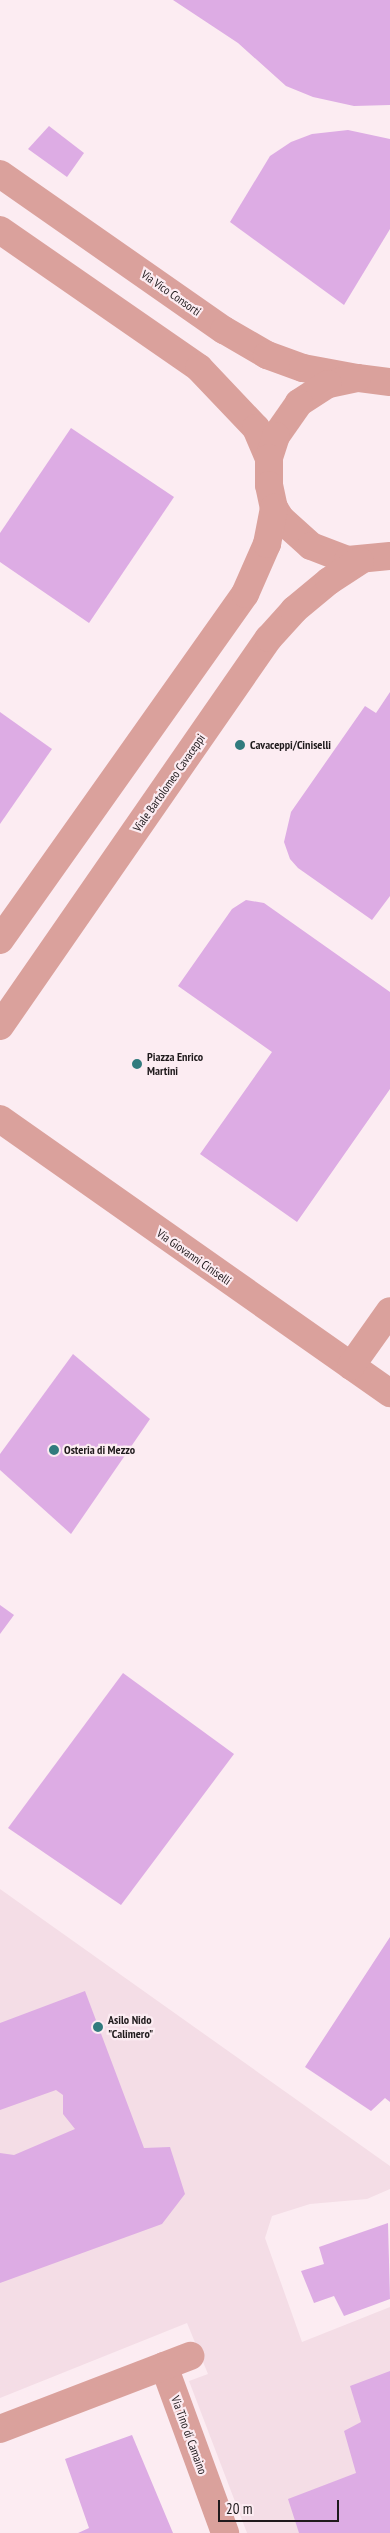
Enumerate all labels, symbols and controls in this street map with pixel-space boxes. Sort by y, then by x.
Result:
street label: Via Vico Consorti [138,267,204,319]
street label: Viale Bartolomeo Cavaceppi [130,731,208,835]
place label: Cavaceppi/Ciniselli [250,738,331,752]
marker: Cavaceppi/Ciniselli [234,739,246,751]
place label: Piazza Enrico Martini [147,1050,203,1078]
marker: Piazza Enrico Martini [131,1058,143,1070]
street label: Via Giovanni Ciniselli [154,1226,234,1288]
place label: Osteria di Mezzo [64,1443,135,1457]
marker: Osteria di Mezzo [48,1444,60,1456]
place label: Asilo Nido "Calimero" [108,2013,153,2041]
marker: Asilo Nido "Calimero" [92,2021,104,2033]
street label: Via Tino di Camaino [168,2394,210,2476]
scale bar [220,2490,341,2522]
text: 20 m [226,2499,252,2518]

